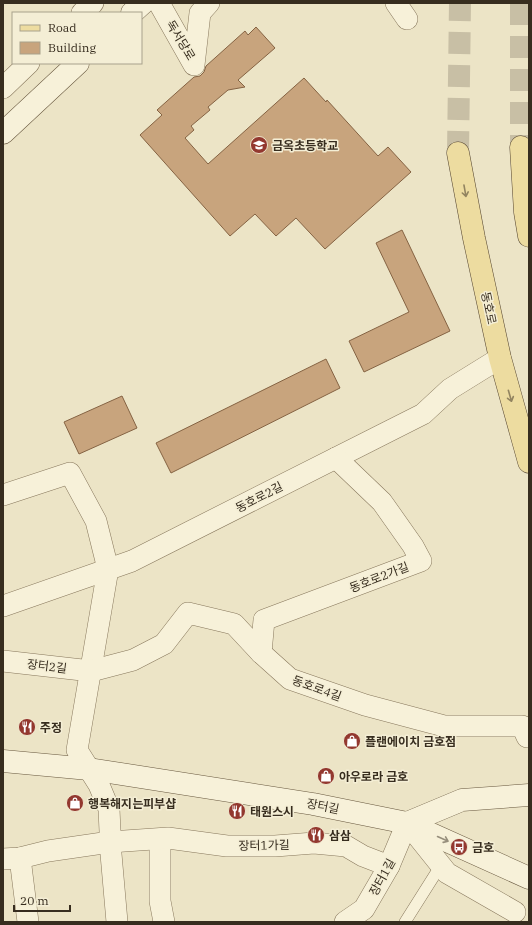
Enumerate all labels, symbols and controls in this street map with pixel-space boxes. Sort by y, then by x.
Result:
legend [12,12,142,64]
street label: 독서당로 [163,17,199,63]
text: Road [48,20,77,35]
text: Building [48,40,96,55]
school or university icon: 금옥초등학교 [249,135,269,155]
place label: 금옥초등학교 [272,138,338,153]
one-way arrow [462,184,470,197]
street label: 동호로 [478,290,500,326]
one-way arrow [507,389,514,402]
street label: 동호로2길 [233,479,285,515]
street label: 동호로2가길 [347,559,411,595]
street label: 장터2길 [26,656,68,676]
street label: 동호로4길 [290,672,344,704]
restaurant icon: 주정 [17,717,37,737]
place label: 주정 [40,720,62,735]
shop icon: 플랜에이치 금호점 [342,731,362,751]
place label: 플랜에이치 금호점 [365,734,456,749]
shop icon: 아우로라 금호 [316,766,336,786]
place label: 아우로라 금호 [339,769,408,784]
shop icon: 행복해지는피부샵 [65,793,85,813]
street label: 장터길 [305,795,341,817]
place label: 행복해지는피부샵 [88,796,176,811]
restaurant icon: 태원스시 [227,801,247,821]
place label: 태원스시 [250,804,294,819]
restaurant icon: 삼삼 [306,825,326,845]
place label: 삼삼 [329,828,351,843]
one-way arrow [436,836,448,843]
street label: 장터1가길 [238,837,290,853]
bus stop icon: 금호 [449,837,469,857]
place label: 금호 [472,840,494,855]
street label: 장터1길 [366,856,398,898]
scale bar [14,887,70,913]
text: 20 m [20,893,49,908]

